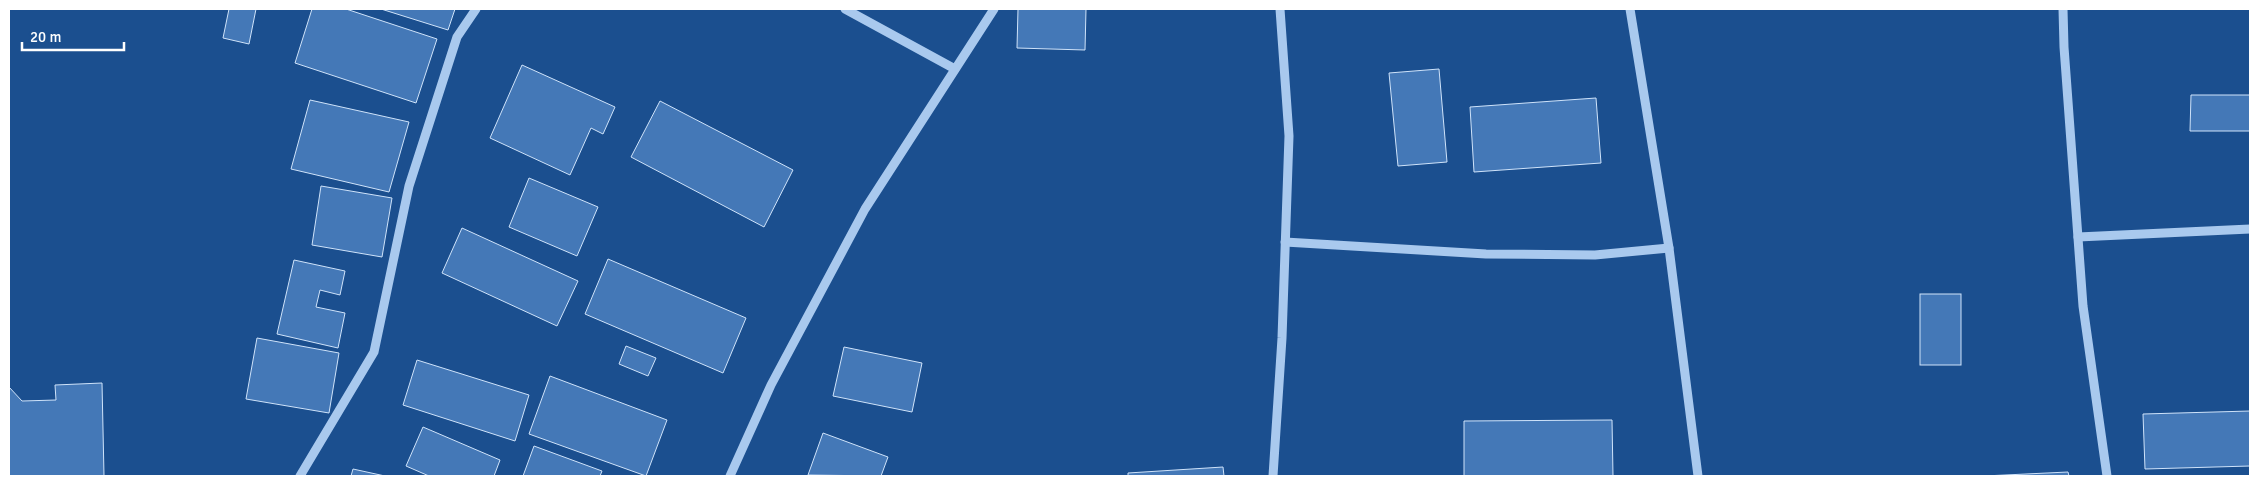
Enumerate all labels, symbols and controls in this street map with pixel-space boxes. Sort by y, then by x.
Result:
scale bar [22,20,125,52]
text: 20 m [30,28,61,46]

